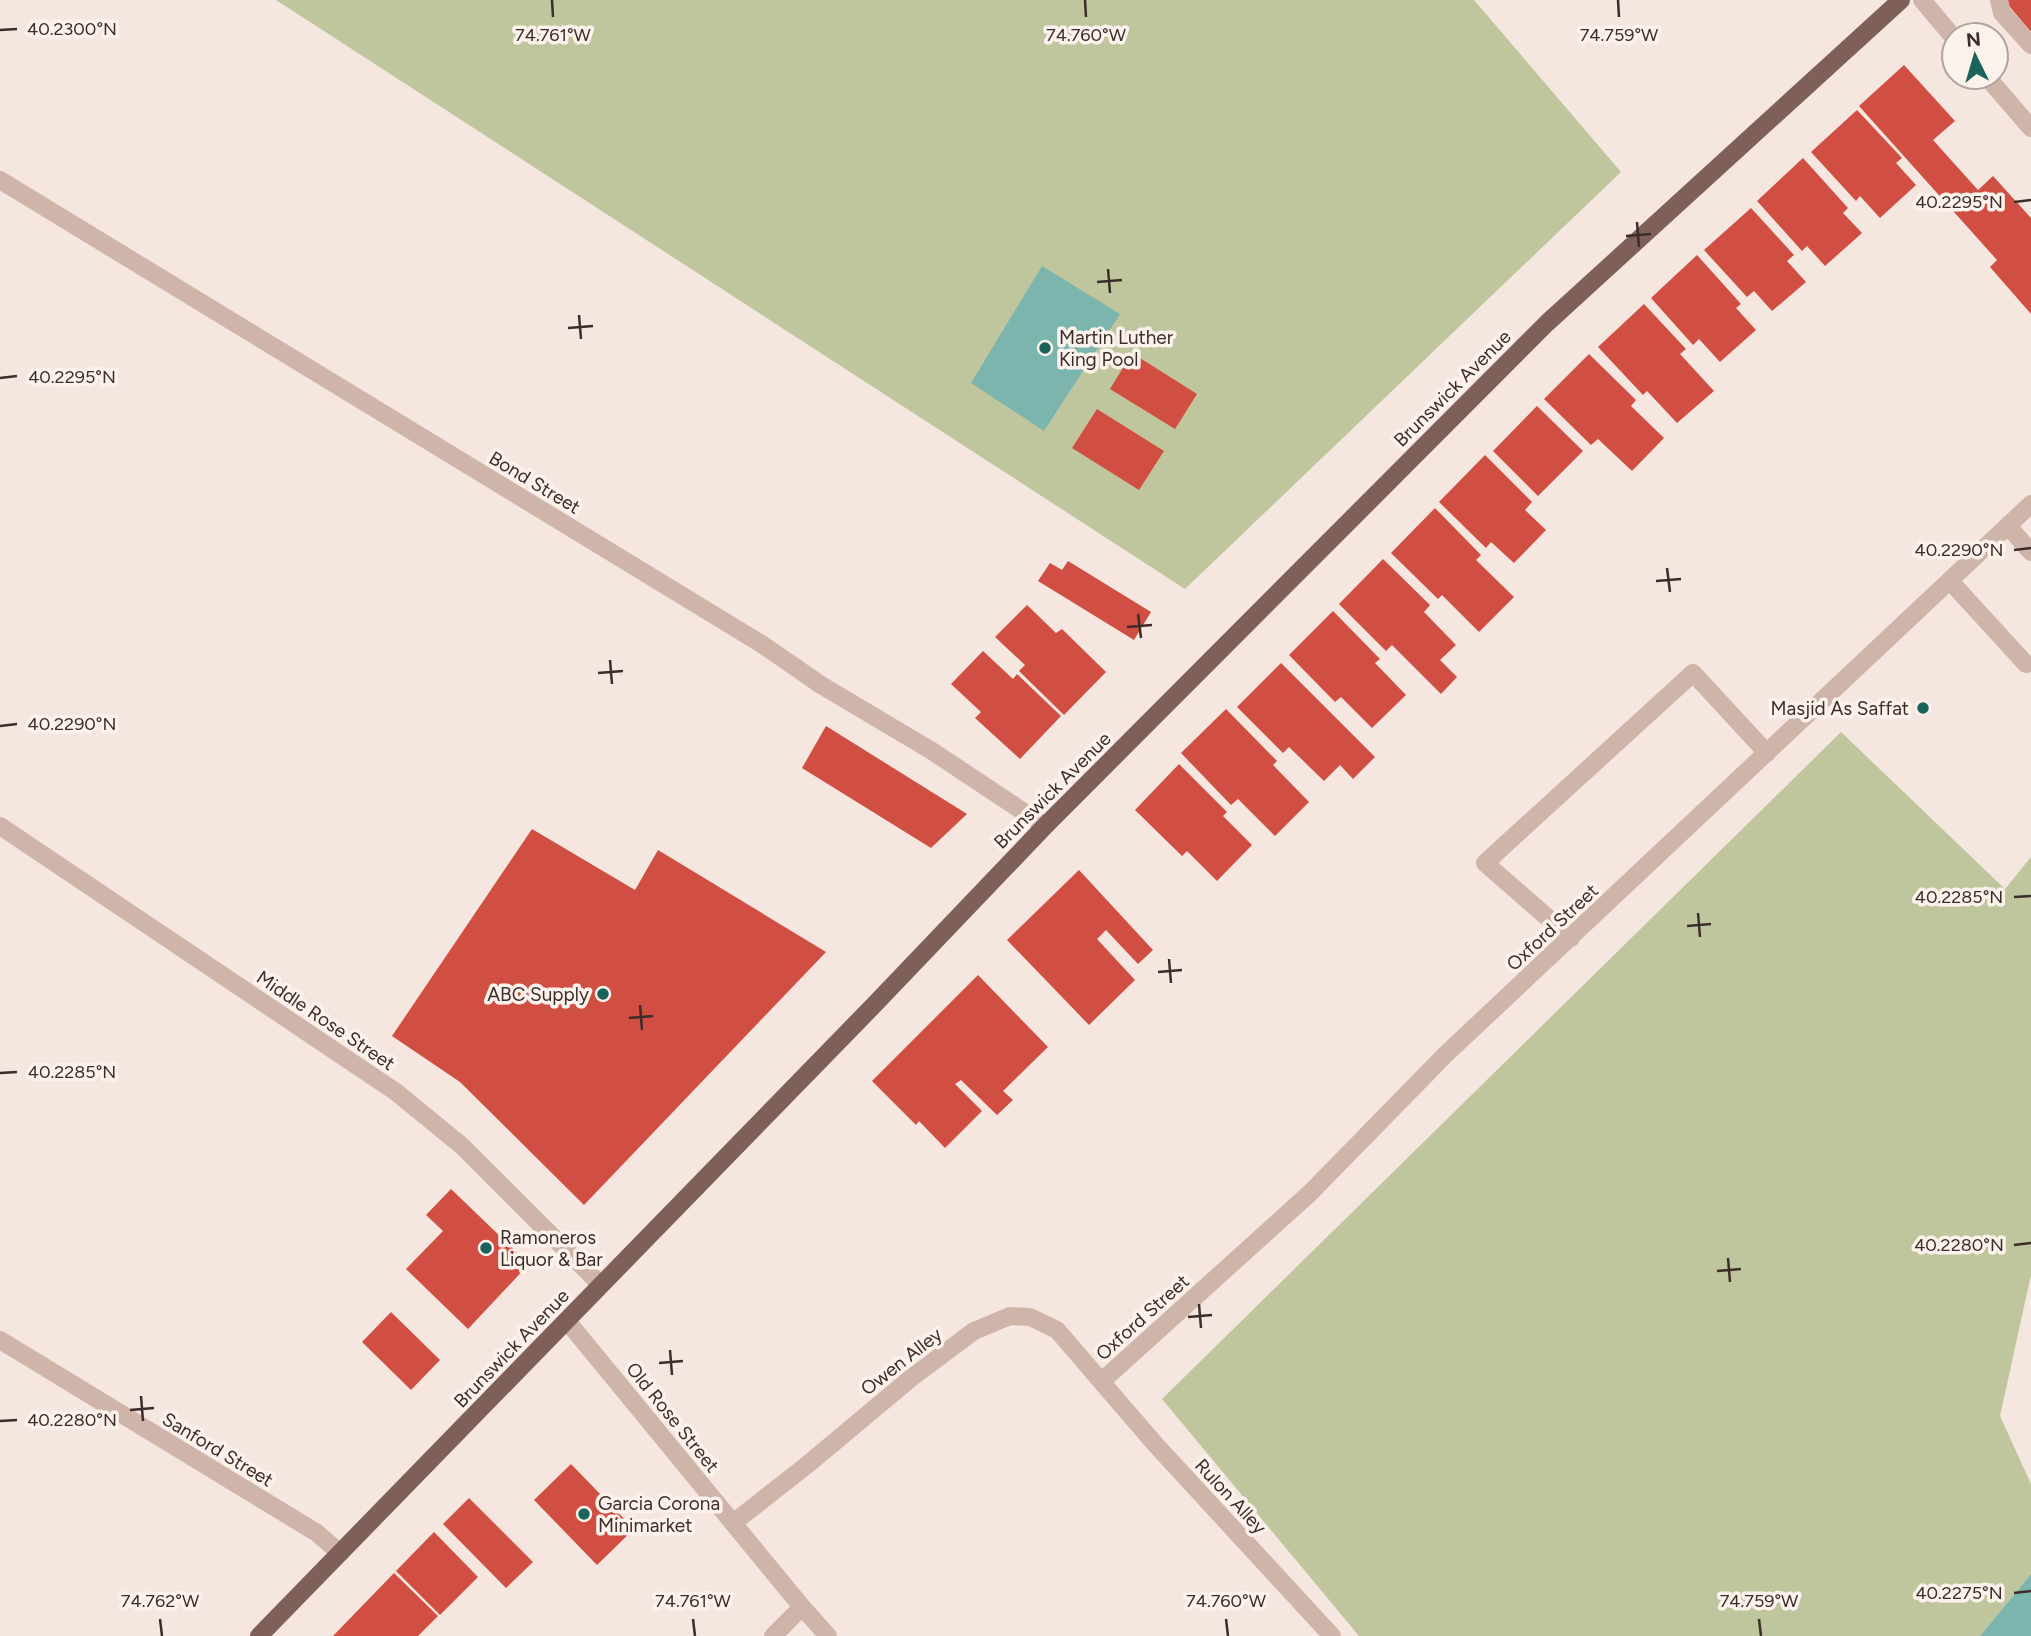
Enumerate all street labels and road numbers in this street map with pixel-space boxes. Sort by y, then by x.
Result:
street label: Brunswick Avenue [1389,325,1516,452]
street label: Bond Street [485,446,584,519]
street label: Brunswick Avenue [989,727,1116,854]
street label: Oxford Street [1502,879,1603,976]
street label: Middle Rose Street [252,966,399,1075]
street label: Oxford Street [1091,1270,1194,1365]
street label: Brunswick Avenue [449,1284,574,1412]
street label: Owen Alley [856,1323,946,1400]
street label: Old Rose Street [621,1358,724,1477]
street label: Sanford Street [158,1407,277,1492]
street label: Rulon Alley [1190,1454,1271,1539]

